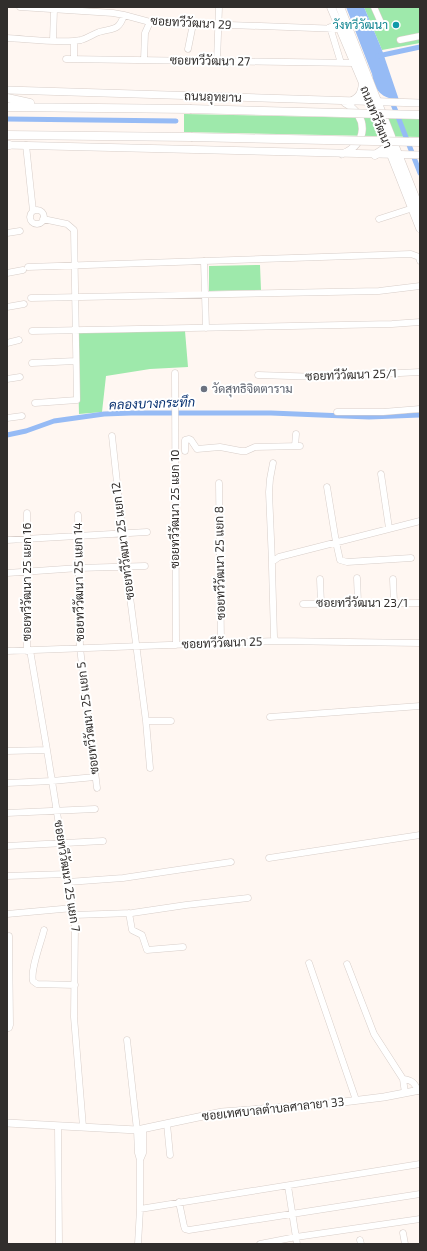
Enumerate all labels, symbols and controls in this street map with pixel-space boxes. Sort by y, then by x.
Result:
street label: ซอยทวีวัฒนา 29 [150,13,232,31]
place label: วังทวีวัฒนา [333,17,388,31]
marker: วังทวีวัฒนา [391,20,401,30]
street label: ซอยทวีวัฒนา 27 [170,52,250,68]
street label: ถนนทวีวัฒนา [358,83,396,150]
street label: ถนนอุทยาน [184,88,242,107]
street label: ซอยทวีวัฒนา 25/1 [305,365,397,383]
place label: วัดสุทธิจิตตาราม [212,381,293,398]
marker: วัดสุทธิจิตตาราม [199,384,209,394]
water label: คลองบางกระทึก [109,393,195,413]
street label: ซอยทวีวัฒนา 25 แยก 10 [167,450,181,568]
street label: ซอยทวีวัฒนา 25 แยก 12 [108,481,136,601]
street label: ซอยทวีวัฒนา 25 แยก 8 [211,506,227,620]
street label: ซอยทวีวัฒนา 25 แยก 14 [70,522,86,642]
street label: ซอยทวีวัฒนา 25 แยก 16 [19,523,33,641]
street label: ซอยทวีวัฒนา 23/1 [316,595,408,609]
street label: ซอยทวีวัฒนา 25 [181,634,263,650]
street label: ซอยทวีวัฒนา 25 แยก 5 [73,661,101,775]
street label: ซอยทวีวัฒนา 25 แยก 7 [52,819,84,933]
street label: ซอยเทศบาลตำบลศาลายา 33 [201,1094,345,1122]

